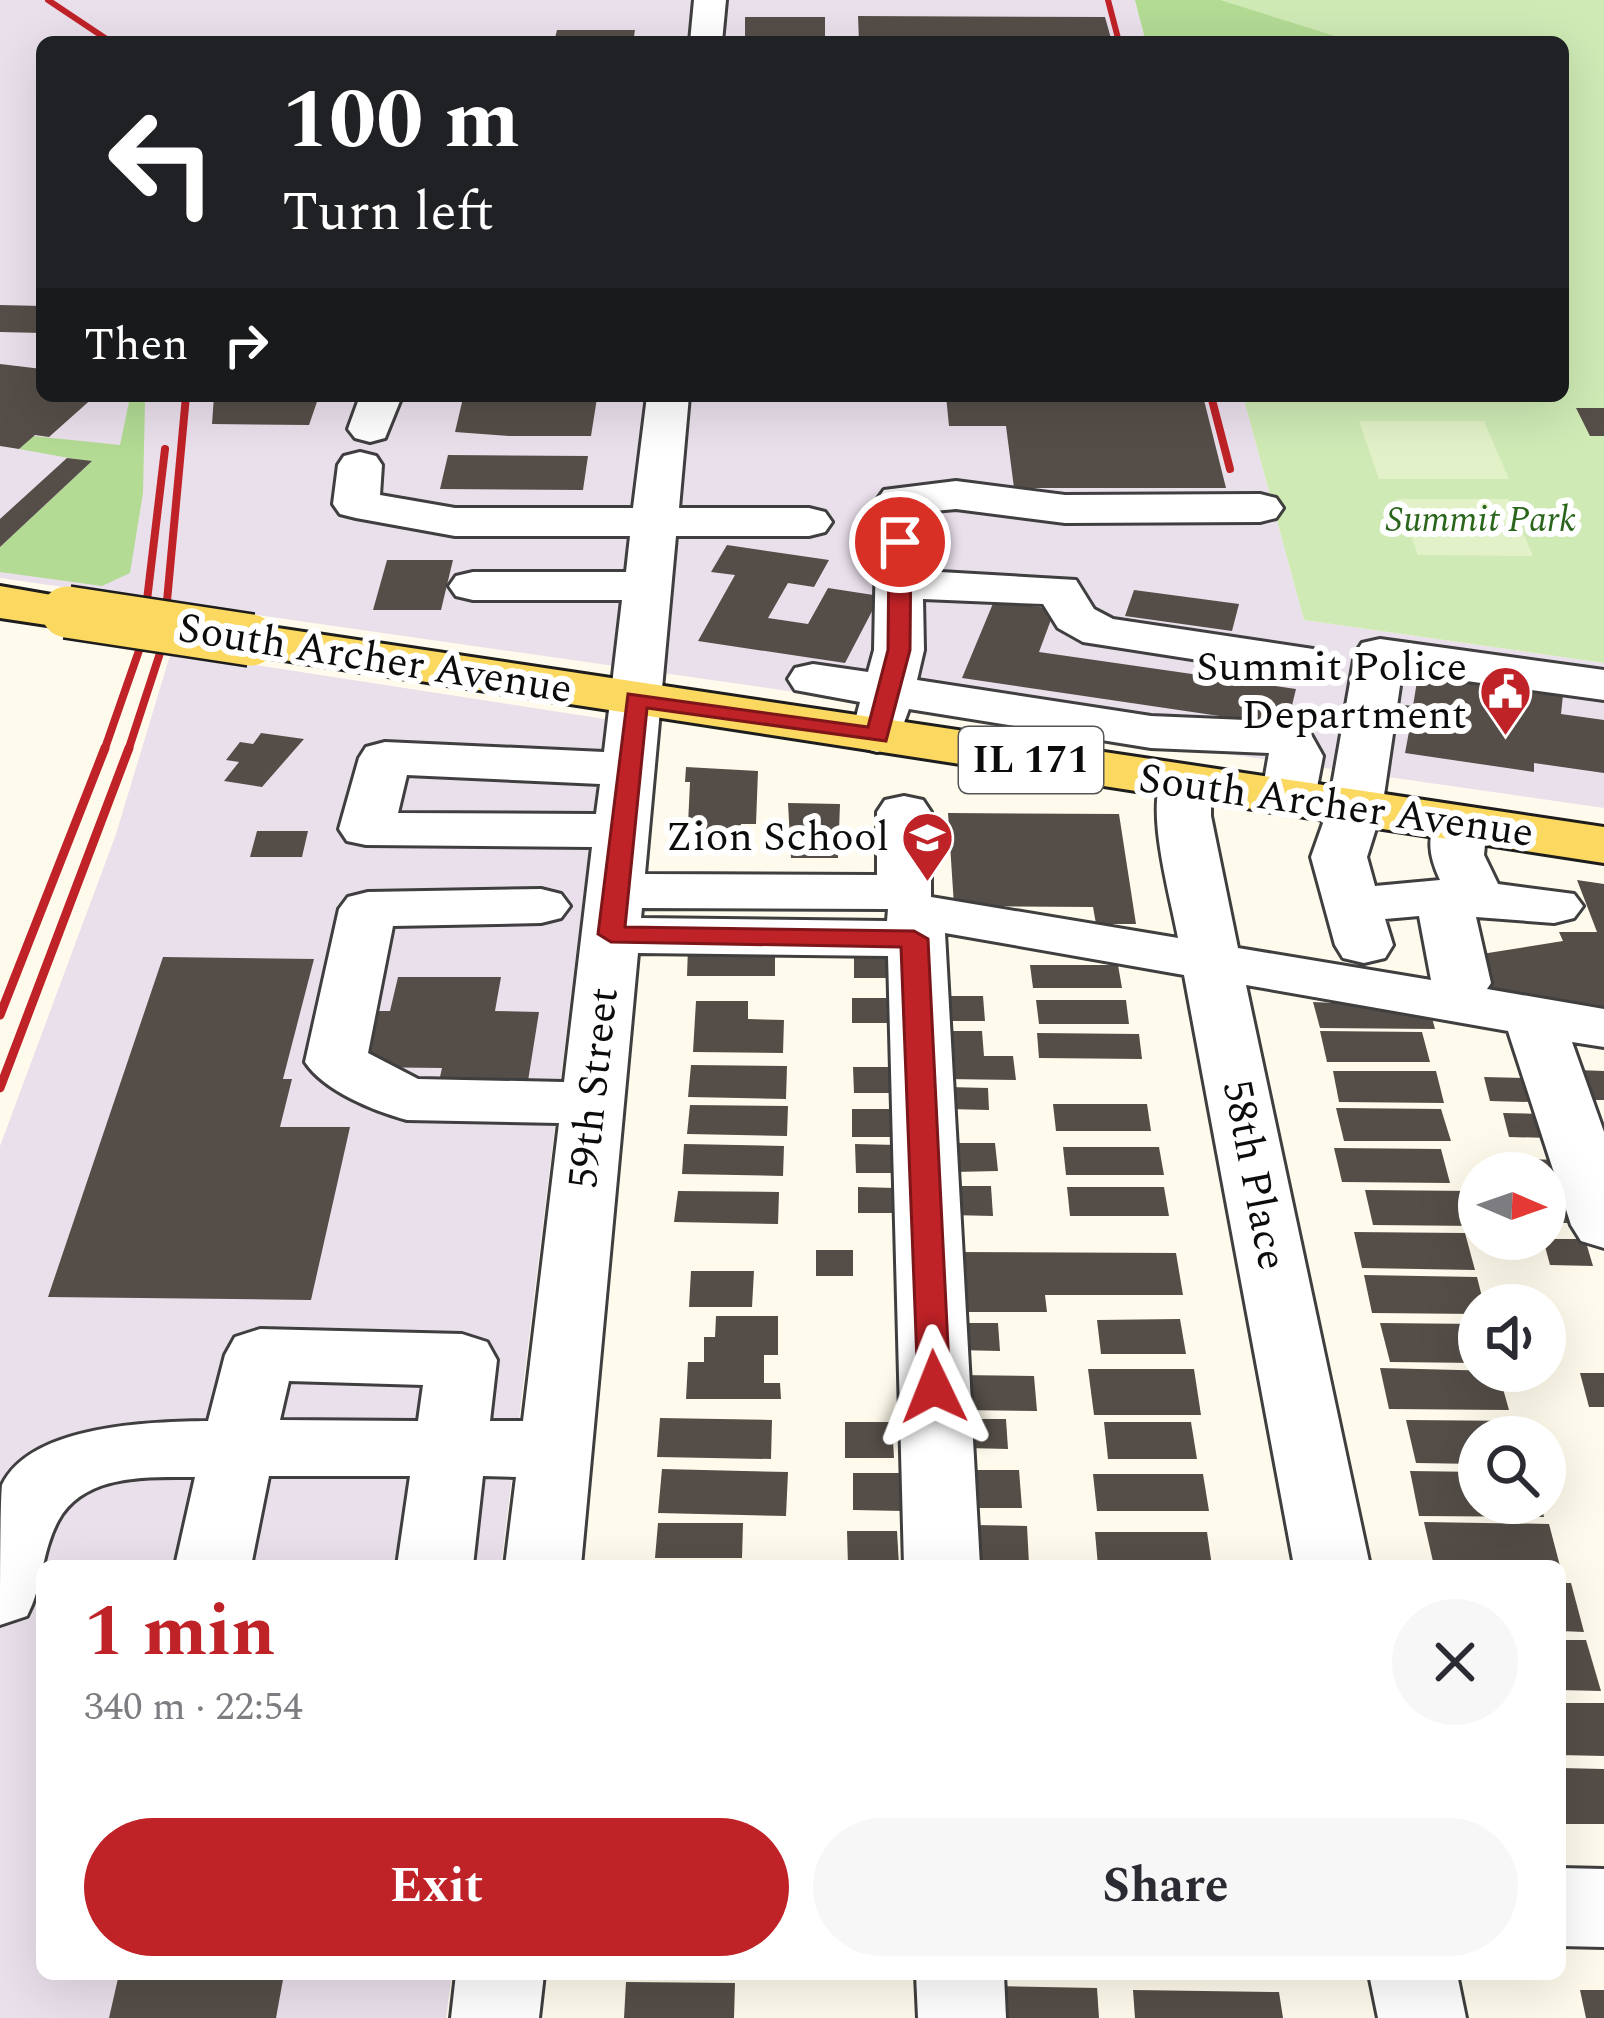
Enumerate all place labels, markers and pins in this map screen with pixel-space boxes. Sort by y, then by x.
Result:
pin [849,491,951,593]
place label: Summit Police Department [1196,636,1467,747]
public building icon: Summit Police Department [1478,663,1534,737]
place label: Zion School [665,806,889,869]
school or university icon: Zion School [900,809,956,883]

